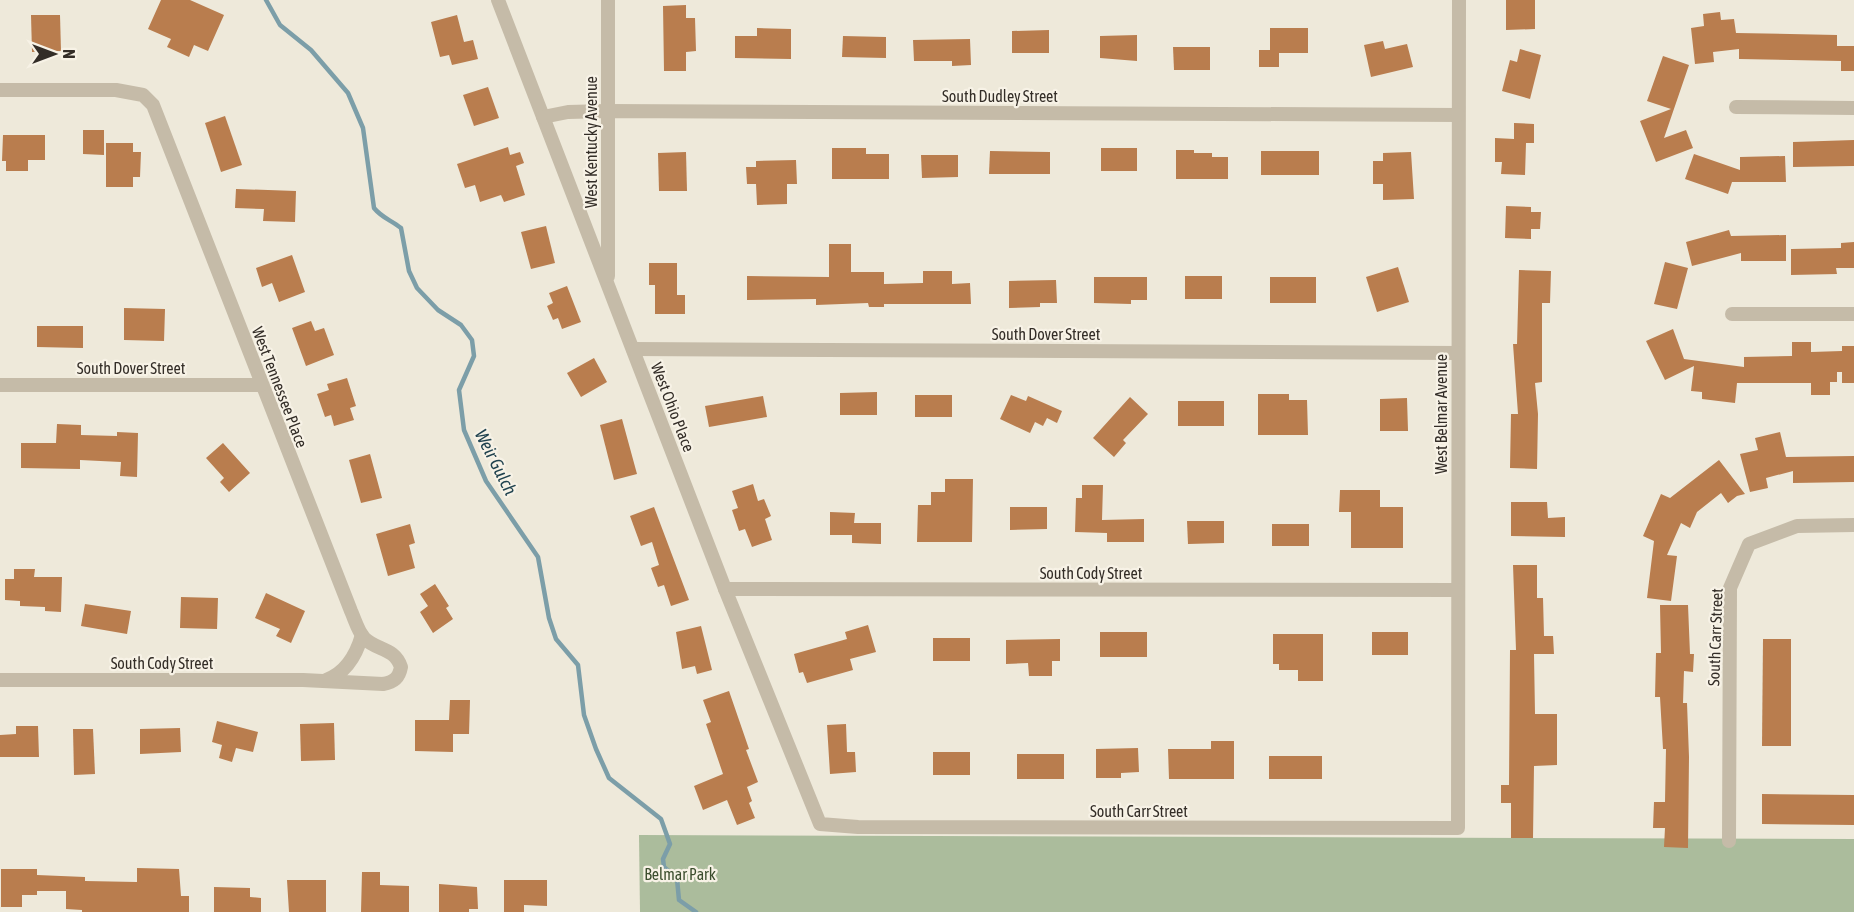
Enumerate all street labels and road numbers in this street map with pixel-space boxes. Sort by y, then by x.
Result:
street label: West Kentucky Avenue [582,76,601,208]
street label: South Dudley Street [942,87,1058,106]
street label: West Tennessee Place [249,324,311,450]
street label: South Dover Street [992,325,1101,343]
street label: West Belmar Avenue [1432,354,1450,474]
street label: South Dover Street [77,359,186,377]
street label: West Ohio Place [648,360,698,454]
street label: South Cody Street [1040,564,1143,583]
street label: South Carr Street [1704,587,1726,686]
street label: South Cody Street [111,654,214,673]
street label: South Carr Street [1090,802,1188,820]

